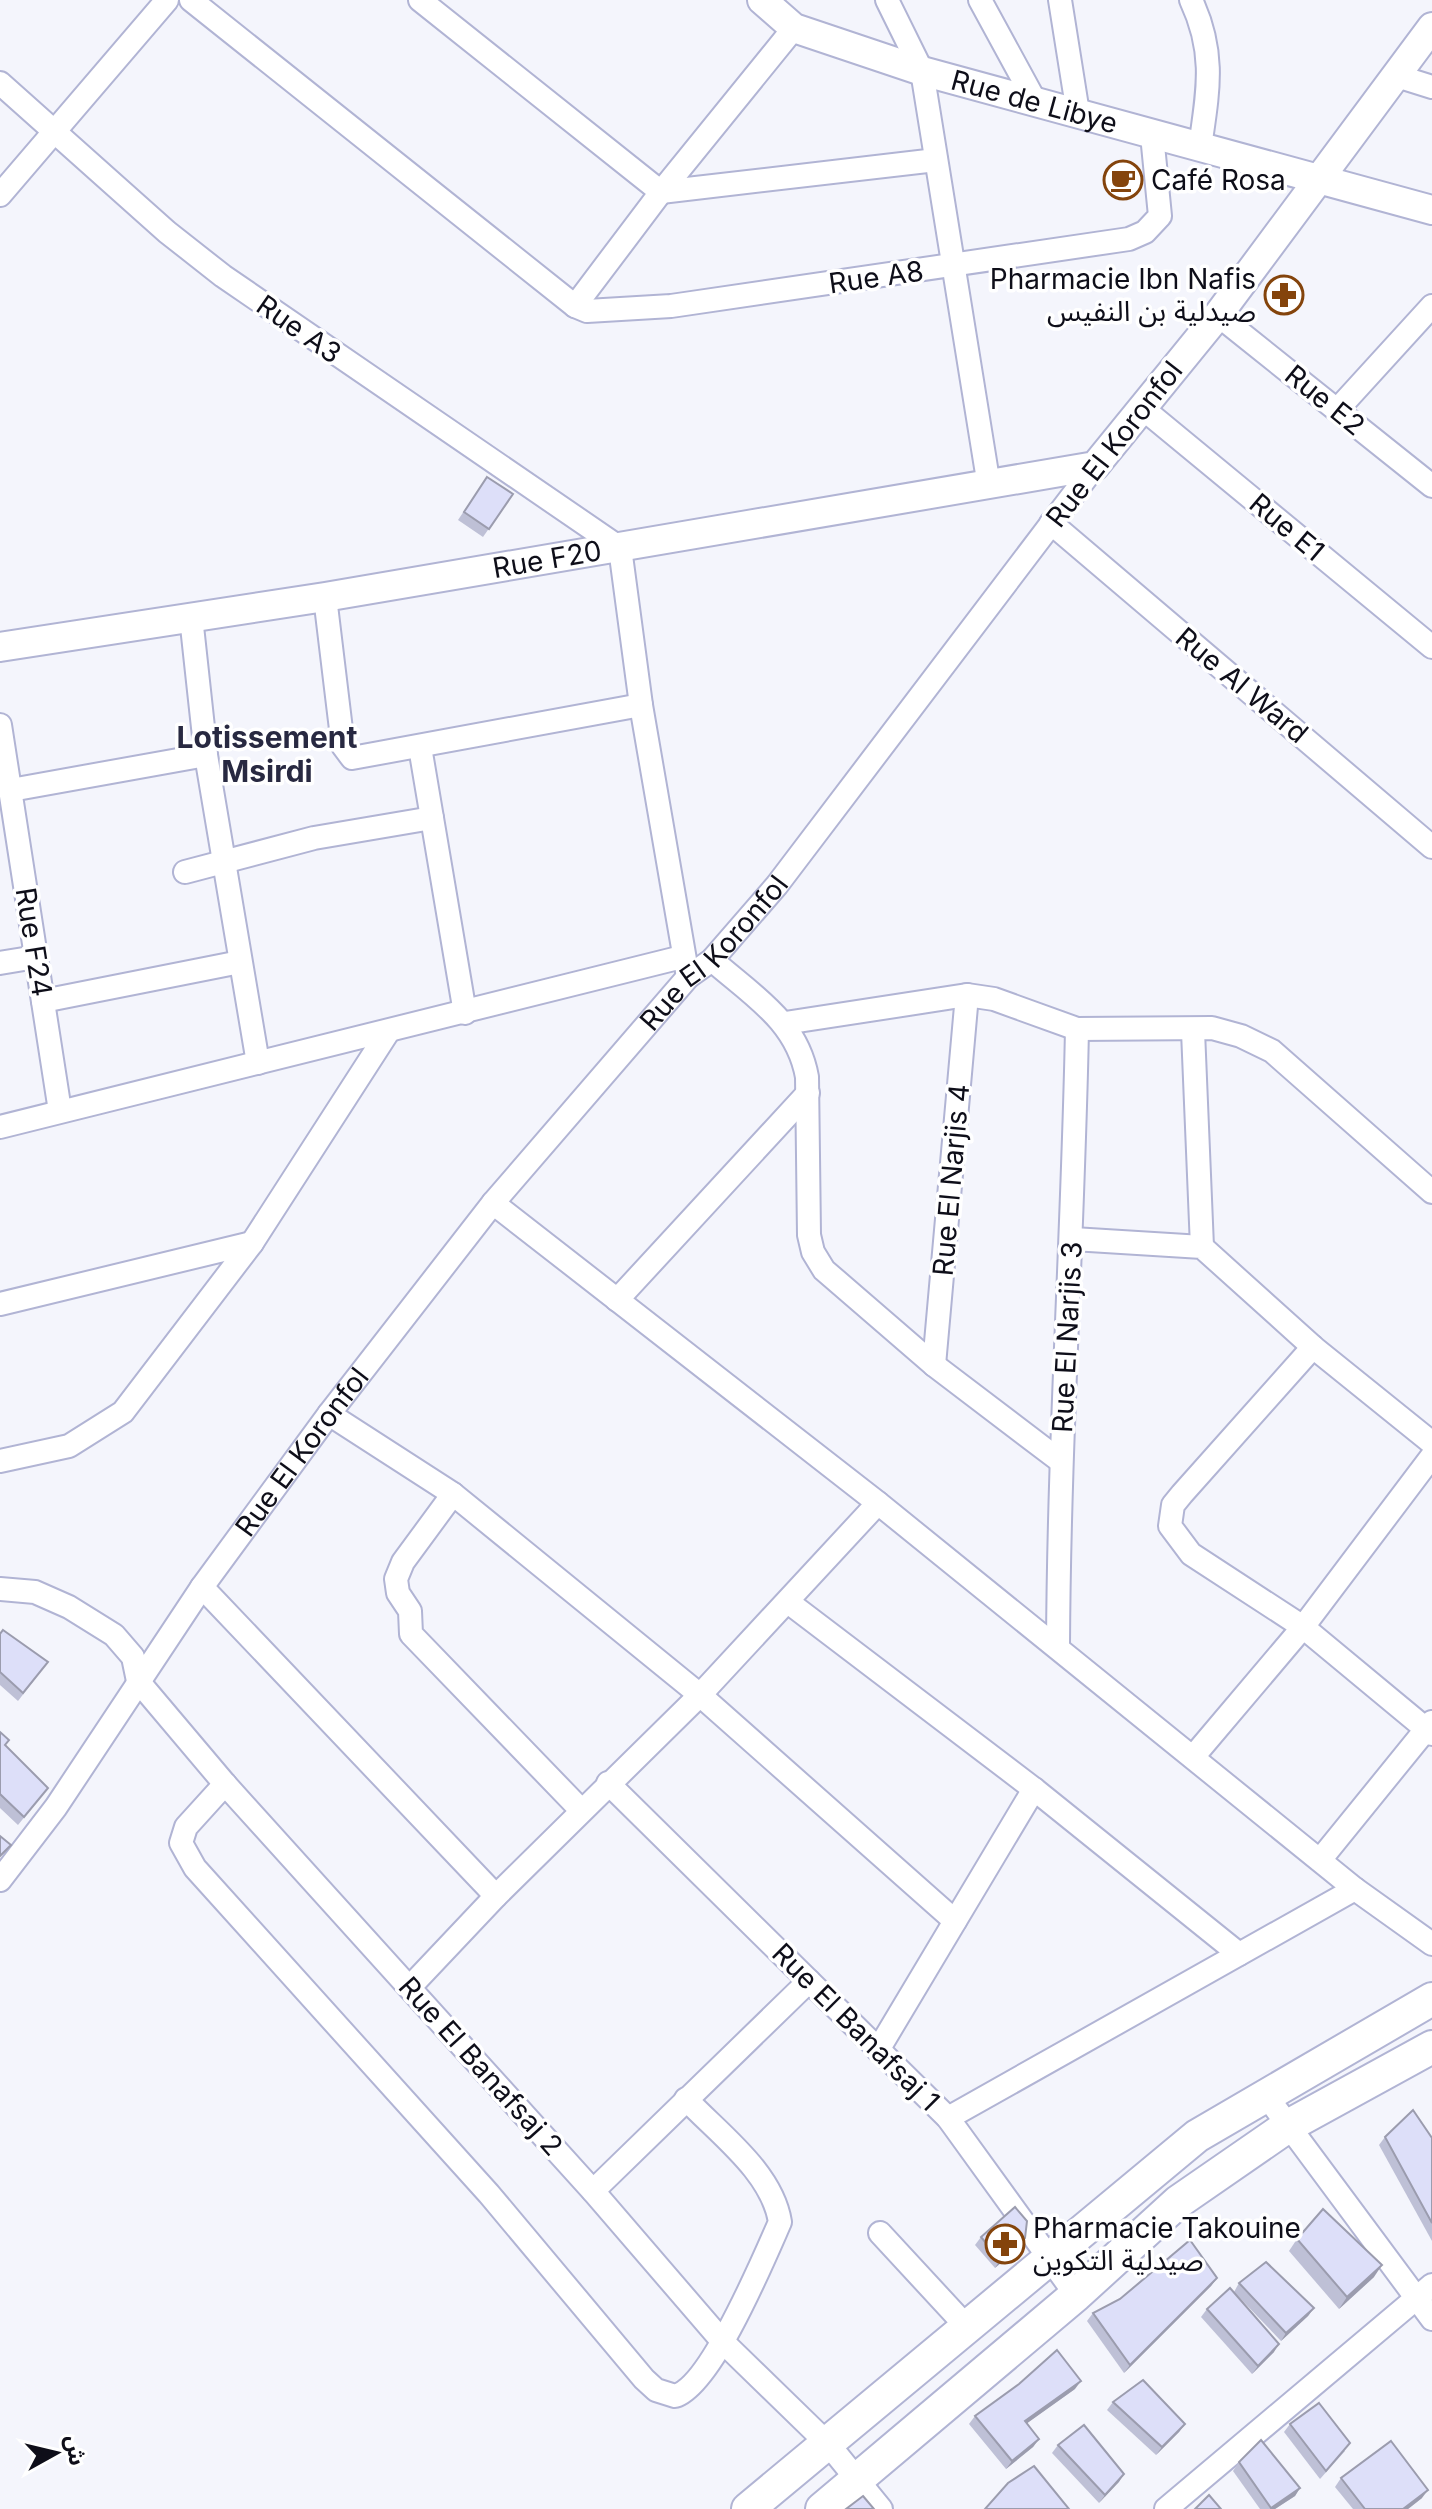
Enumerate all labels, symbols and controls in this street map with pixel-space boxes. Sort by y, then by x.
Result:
street label: Rue de Libye [947,63,1121,140]
cafe icon: Café Rosa [1102,159,1144,201]
place label: Café Rosa [1151,163,1286,197]
street label: Rue A8 [826,254,926,300]
place label: Pharmacie Ibn Nafis صيدلية بن النفيس [990,262,1256,328]
pharmacy icon: Pharmacie Ibn Nafis صيدلية بن النفيس [1263,274,1305,316]
street label: Rue A3 [250,288,348,370]
street label: Rue El Koronfol [1039,354,1189,534]
street label: Rue E2 [1278,358,1372,442]
street label: Rue E1 [1243,486,1331,568]
street label: Rue F20 [490,533,604,585]
street label: Rue Al Ward [1169,620,1315,750]
district label: Lotissement Msirdi [177,719,357,789]
street label: Rue El Koronfol [633,869,795,1037]
street label: Rue F24 [9,885,59,999]
street label: Rue El Narjis 4 [926,1083,976,1277]
street label: Rue El Narjis 3 [1045,1240,1089,1434]
street label: Rue El Koronfol [228,1361,376,1543]
street label: Rue El Banafsaj 1 [765,1936,947,2118]
street label: Rue El Banafsaj 2 [392,1970,570,2162]
place label: Pharmacie Takouine صيدلية التكوين [1033,2211,1301,2277]
pharmacy icon: Pharmacie Takouine صيدلية التكوين [984,2223,1026,2265]
north arrow [16,2413,96,2493]
text: ش [61,2433,91,2467]

